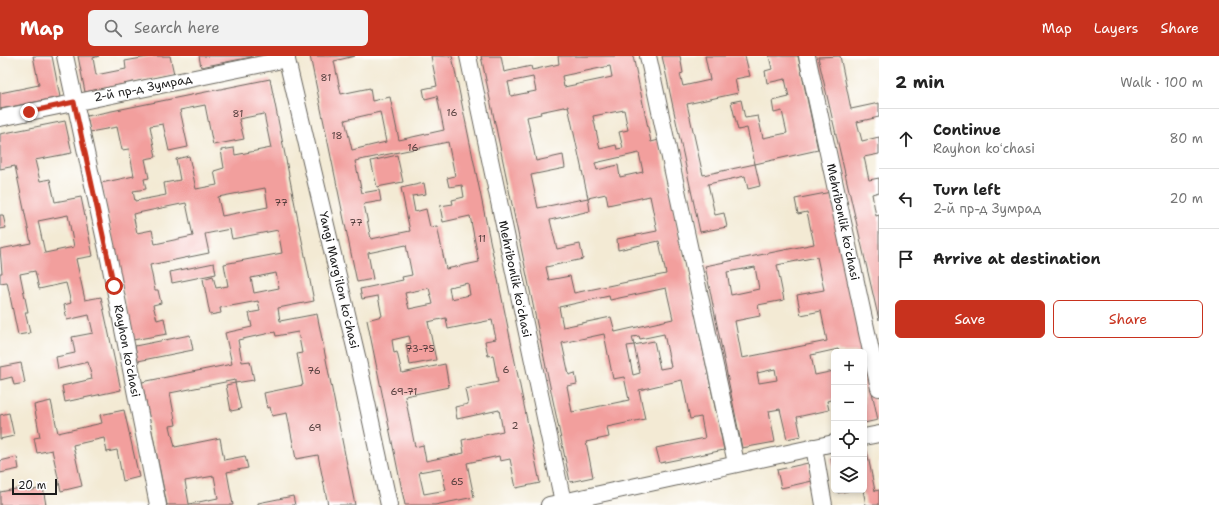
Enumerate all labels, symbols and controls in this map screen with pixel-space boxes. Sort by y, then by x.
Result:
search box [88,10,368,46]
text: Map [20,16,64,41]
icon: search [102,17,124,39]
text: Search here [134,18,220,38]
text: Map [1042,19,1072,37]
text: Layers [1094,19,1138,37]
text: Share [1160,19,1199,37]
street label: 2-й пр-д Зумрад [92,71,194,105]
house number: 81 [321,71,331,84]
text: 2 min [895,71,945,93]
text: Walk · 100 m [1120,74,1203,91]
route end [20,103,38,121]
house number: 16 [447,106,457,119]
house number: 81 [233,107,243,120]
text: Continue [933,120,1001,140]
icon: ahead [895,128,917,150]
house number: 18 [331,129,343,142]
text: 80 m [1169,130,1203,147]
text: Rayhon koʻchasi [933,140,1035,157]
house number: 16 [408,141,418,154]
street label: Mehribonlik koʻchasi [823,162,863,282]
text: Turn left [933,180,1001,200]
icon: left [895,188,917,210]
text: 20 m [1170,190,1203,207]
house number: 77 [274,196,288,209]
text: 2-й пр-д Зумрад [933,200,1041,217]
street label: Yangi Margʻilon koʻchasi [315,210,363,350]
house number: 77 [349,216,363,229]
street label: Mehribonlik koʻchasi [495,219,535,339]
house number: 11 [478,232,486,245]
icon: arrive [895,248,917,270]
text: Arrive at destination [933,249,1101,269]
route start [105,277,123,295]
button: Save [895,300,1045,338]
button: Share [1053,300,1203,338]
street label: Rayhon koʻchasi [110,303,144,399]
house number: 73-75 [405,342,435,355]
map controls [831,349,867,493]
button: + [831,349,867,385]
house number: 6 [503,363,510,376]
house number: 76 [307,364,321,377]
house number: 69-71 [391,385,417,398]
button: − [831,385,867,421]
house number: 2 [512,419,519,432]
house number: 69 [308,421,322,434]
button: locate [831,421,867,457]
button: layers [831,457,867,493]
house number: 65 [451,475,463,488]
scale bar [12,477,57,496]
text: 20 m [18,478,46,493]

